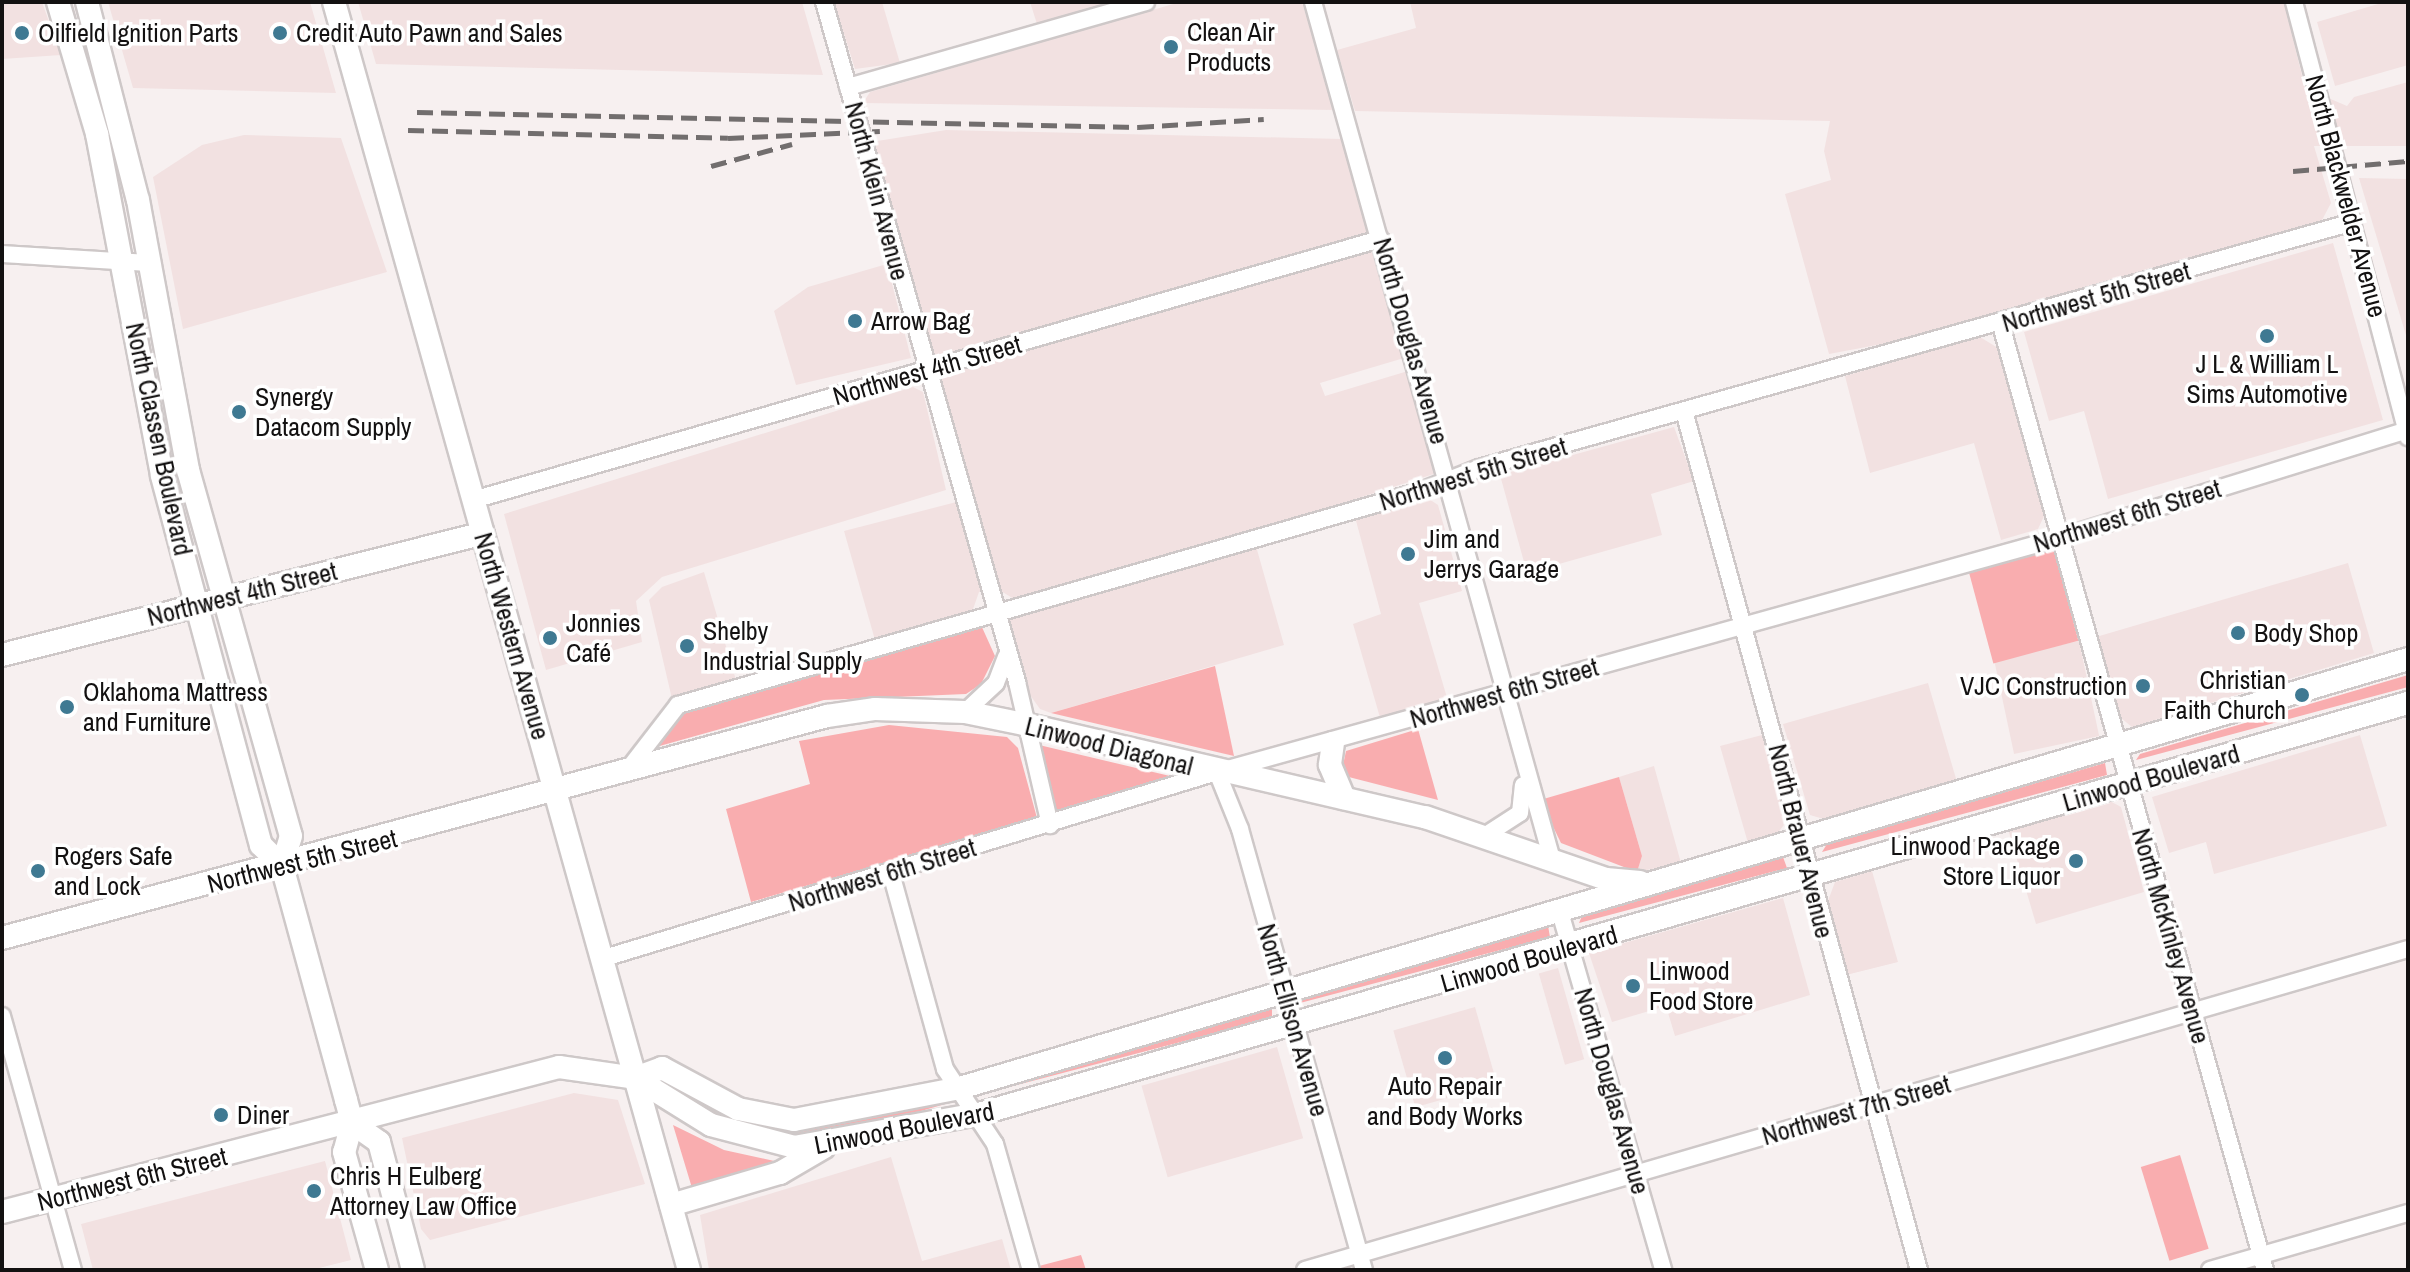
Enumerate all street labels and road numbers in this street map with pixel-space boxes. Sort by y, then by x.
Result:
street label: North Blackwelder Avenue [2298,71,2394,321]
street label: North Klein Avenue [838,98,916,284]
street label: North Douglas Avenue [1366,234,1456,448]
street label: Northwest 5th Street [1998,255,2194,339]
street label: North Classen Boulevard [119,320,199,558]
street label: Northwest 4th Street [829,328,1025,412]
street label: Northwest 5th Street [1376,431,1570,517]
street label: Northwest 6th Street [2030,473,2224,559]
street label: North Western Avenue [467,528,557,744]
street label: Northwest 4th Street [144,555,340,633]
street label: Northwest 6th Street [1406,651,1602,735]
street label: Linwood Diagonal [1022,710,1196,782]
street label: Linwood Boulevard [2059,738,2243,818]
street label: North Brauer Avenue [1762,740,1840,942]
street label: Northwest 5th Street [204,822,400,900]
street label: North McKinley Avenue [2125,824,2217,1048]
street label: Northwest 6th Street [785,832,979,918]
street label: Linwood Boulevard [1437,919,1621,999]
street label: North Ellison Avenue [1250,920,1336,1120]
street label: North Douglas Avenue [1567,984,1657,1198]
street label: Northwest 7th Street [1758,1068,1954,1152]
street label: Linwood Boulevard [811,1095,997,1161]
street label: Northwest 6th Street [34,1140,230,1218]

